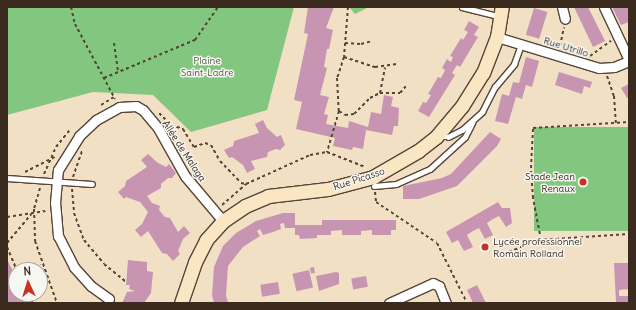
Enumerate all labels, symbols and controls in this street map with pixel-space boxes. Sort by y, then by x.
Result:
street label: Rue Utrillo [542,34,590,60]
park label: Plaine Saint-Ladre [181,54,233,78]
street label: Allée de Malaga [160,118,208,184]
street label: Rue Picasso [332,165,386,193]
place label: Stade Jean Renaux [525,170,575,194]
marker: Stade Jean Renaux [578,177,588,187]
place label: Lycée professionnel Romain Rolland [493,235,582,258]
marker: Lycée professionnel Romain Rolland [480,242,490,252]
north arrow [8,262,48,302]
text: N [23,264,32,278]

